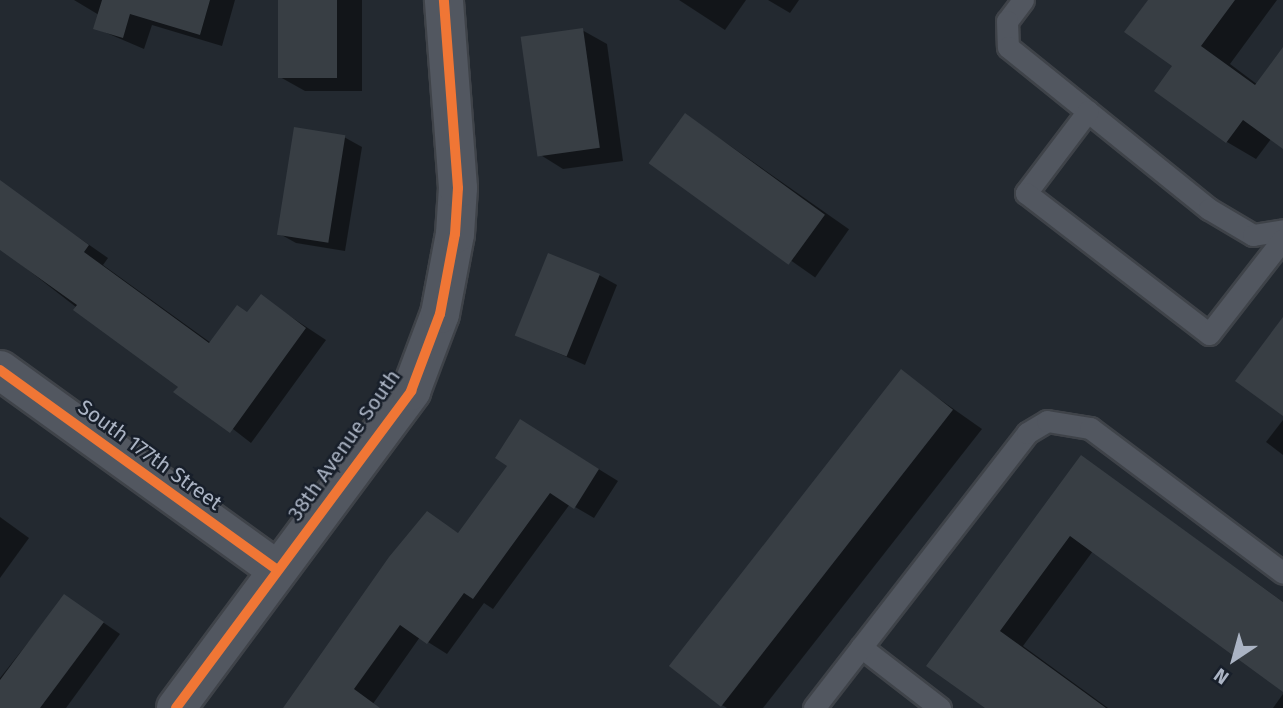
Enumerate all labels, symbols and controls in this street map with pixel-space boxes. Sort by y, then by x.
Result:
street label: 38th Avenue South [282,365,406,525]
street label: South 177th Street [73,394,227,516]
north arrow [1199,624,1269,694]
text: N [1210,663,1233,689]

